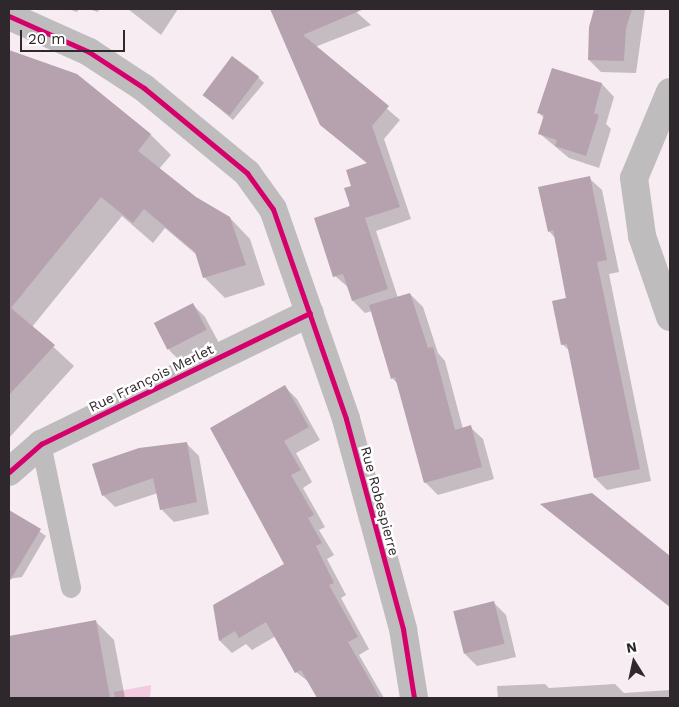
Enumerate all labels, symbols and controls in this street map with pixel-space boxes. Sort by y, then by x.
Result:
scale bar [22,20,128,52]
text: 20 m [28,30,66,48]
street label: Rue François Merlet [86,341,216,415]
street label: Rue Robespierre [357,445,403,557]
north arrow [609,637,659,687]
text: N [625,638,638,656]

